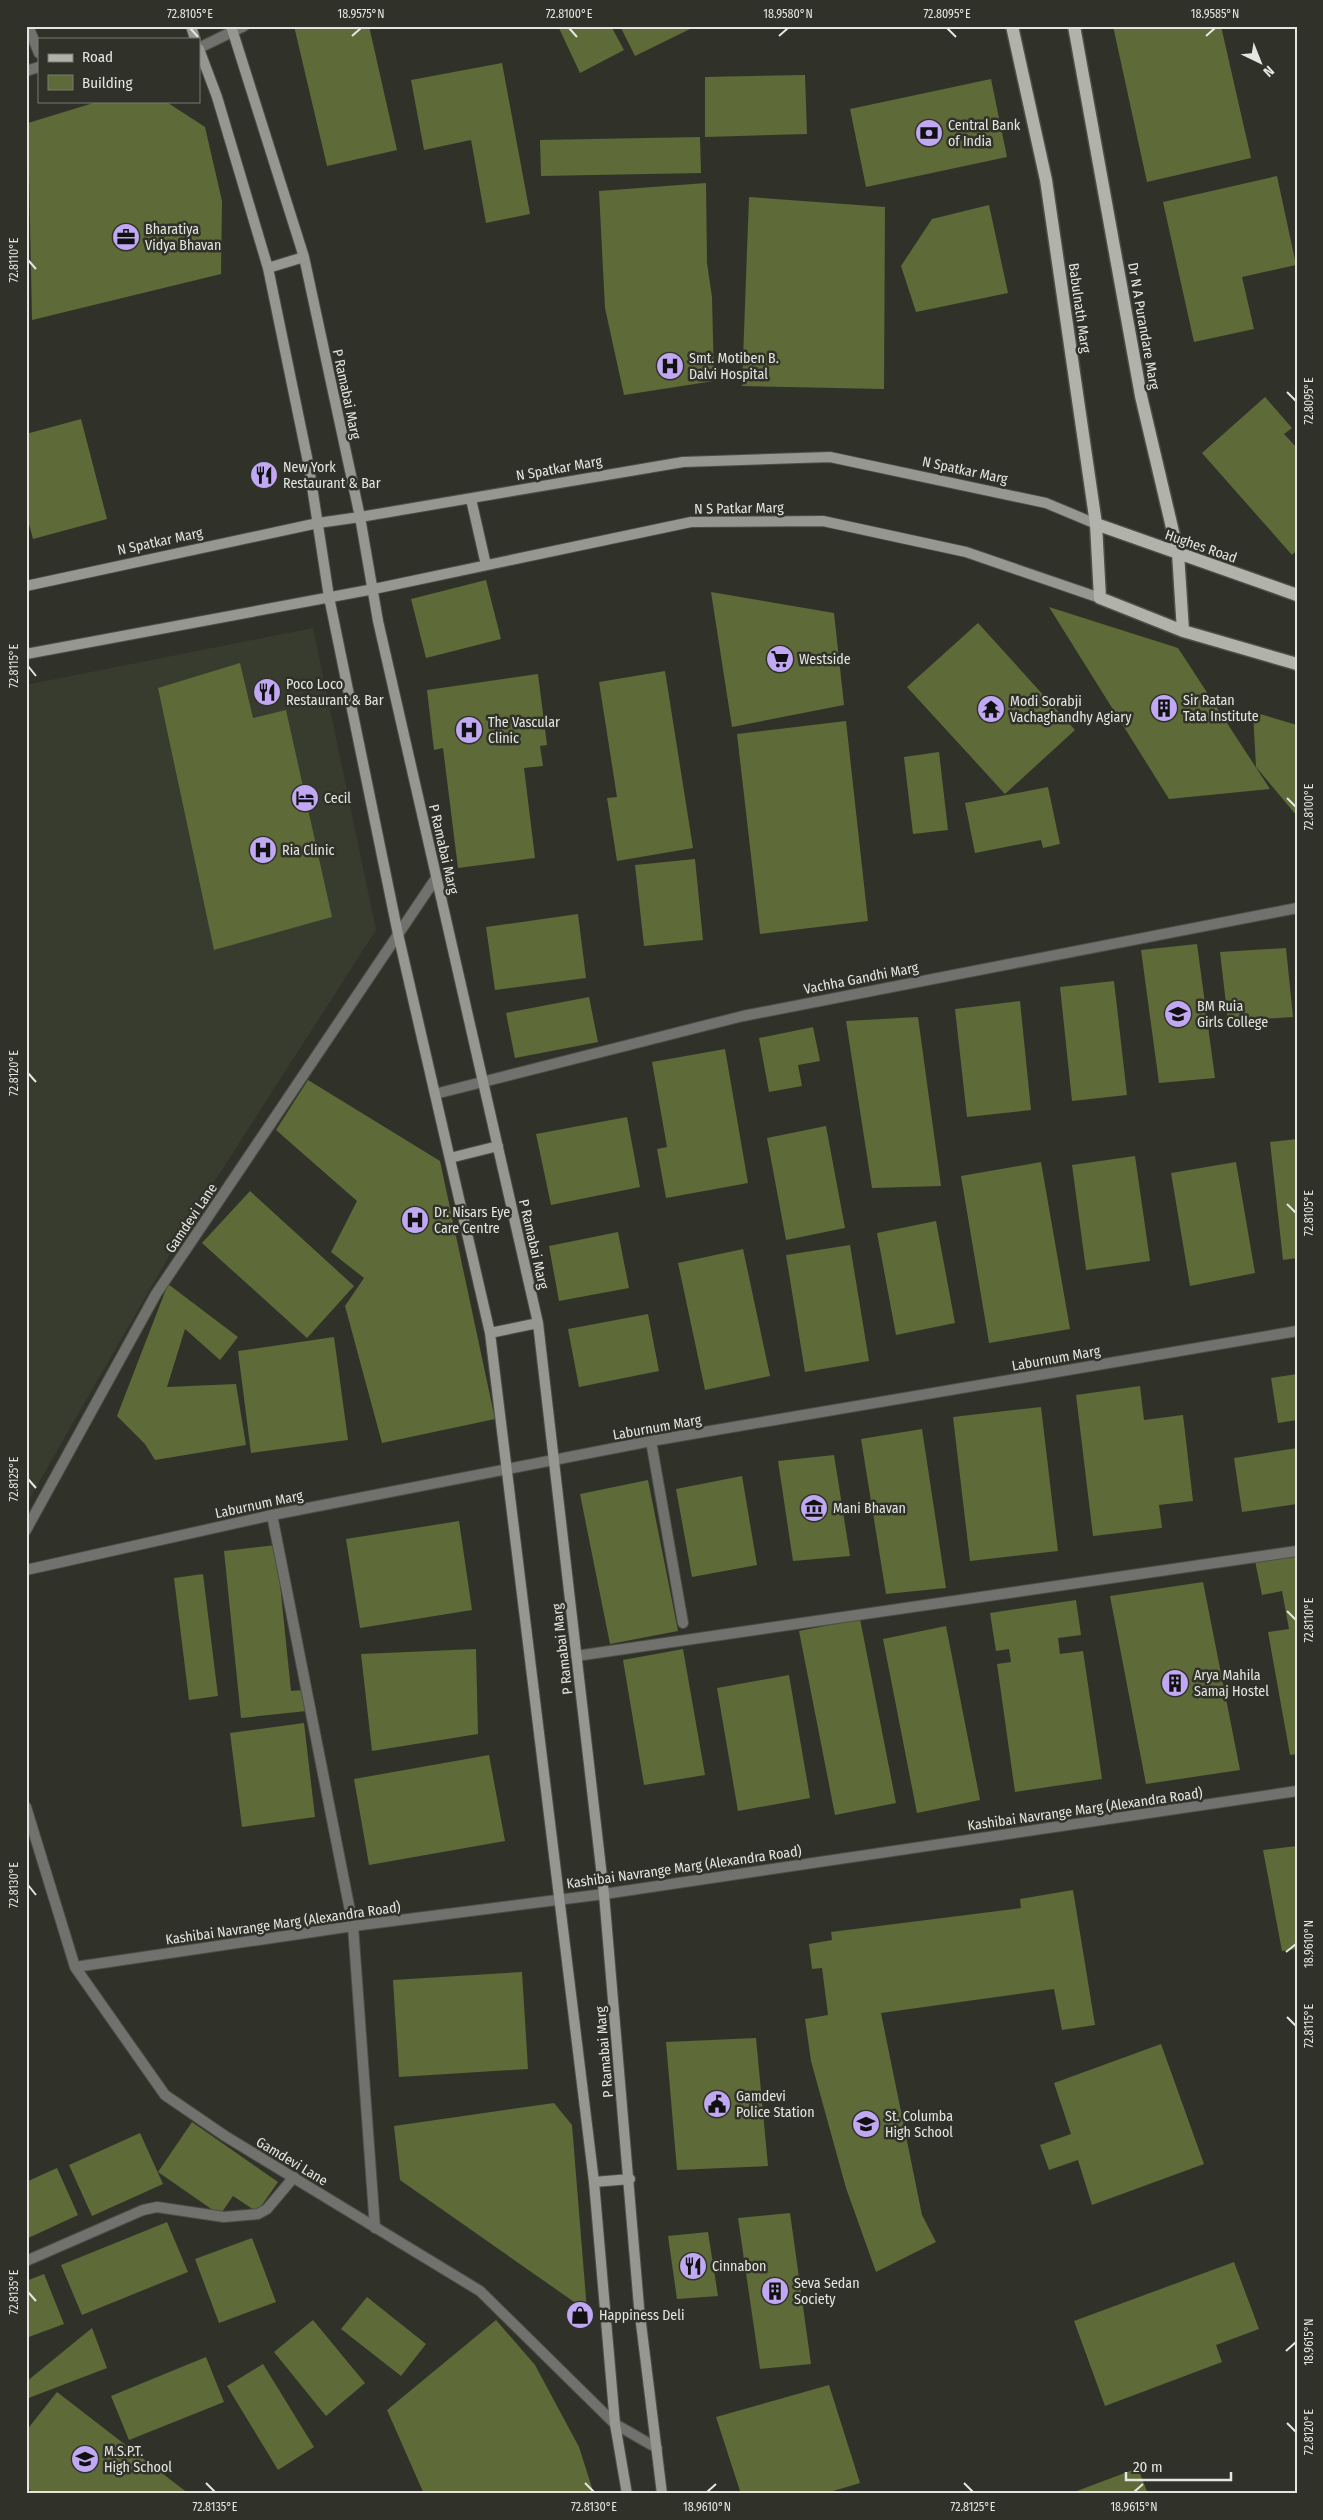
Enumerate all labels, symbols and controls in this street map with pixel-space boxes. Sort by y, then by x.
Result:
text: 72.8105°E [167,7,213,21]
text: 18.9575°N [337,7,385,21]
text: 72.8100°E [546,7,593,21]
text: 18.9580°N [763,7,813,21]
text: 72.8095°E [923,7,971,21]
text: 18.9585°N [1191,7,1239,21]
legend [38,38,200,102]
north arrow [1236,38,1286,88]
text: Road [82,48,113,66]
text: N [1260,62,1277,80]
text: Building [82,74,133,92]
place label: Central Bank of India [948,117,1021,150]
bank icon: Central Bank of India [914,118,944,148]
place label: Bharatiya Vidya Bhavan [145,221,221,254]
office icon: Bharatiya Vidya Bhavan [111,222,141,252]
text: 72.8110°E [7,237,21,282]
street label: Dr N A Purandare Marg [1124,261,1163,391]
street label: Babulnath Marg [1065,262,1094,354]
street label: P Ramabai Marg [329,348,364,441]
place label: Smt. Motiben B. Dalvi Hospital [689,350,779,383]
hospital icon: Smt. Motiben B. Dalvi Hospital [655,351,685,381]
text: 72.8095°E [1302,377,1316,425]
street label: N Spatkar Marg [515,453,604,484]
street label: N Spatkar Marg [921,453,1010,488]
place label: New York Restaurant & Bar [283,459,381,492]
restaurant icon: New York Restaurant & Bar [249,460,279,490]
street label: N S Patkar Marg [694,499,784,518]
street label: N Spatkar Marg [116,524,205,559]
street label: Hughes Road [1163,526,1239,567]
text: 72.8115°E [7,644,21,688]
supermarket icon: Westside [765,644,795,674]
place label: Westside [799,651,851,668]
place label: Poco Loco Restaurant & Bar [286,676,384,709]
restaurant icon: Poco Loco Restaurant & Bar [252,677,282,707]
place label: Sir Ratan Tata Institute [1183,692,1259,725]
place label: Modi Sorabji Vachaghandhy Agiary [1010,693,1132,726]
building icon: Sir Ratan Tata Institute [1149,693,1179,723]
temple icon: Modi Sorabji Vachaghandhy Agiary [976,694,1006,724]
place label: The Vascular Clinic [488,714,560,747]
hospital icon: The Vascular Clinic [454,715,484,745]
hotel icon: Cecil [290,783,320,813]
text: 72.8100°E [1302,783,1316,830]
place label: Cecil [324,790,351,807]
street label: P Ramabai Marg [425,803,462,896]
hospital icon: Ria Clinic [248,835,278,865]
place label: Ria Clinic [282,842,334,859]
street label: Vachha Gandhi Marg [802,959,920,998]
place label: BM Ruia Girls College [1197,998,1268,1031]
school or university icon: BM Ruia Girls College [1163,999,1193,1029]
text: 72.8120°E [7,1050,21,1096]
street label: Gamdevi Lane [162,1180,221,1256]
text: 72.8105°E [1302,1190,1316,1236]
street label: P Ramabai Marg [515,1198,552,1291]
place label: Dr. Nisars Eye Care Centre [434,1204,510,1237]
hospital icon: Dr. Nisars Eye Care Centre [400,1205,430,1235]
street label: Laburnum Marg [1011,1342,1102,1375]
street label: Laburnum Marg [612,1411,703,1444]
text: 72.8125°E [7,1456,21,1501]
street label: Laburnum Marg [214,1487,305,1522]
museum icon: Mani Bhavan [799,1493,829,1523]
place label: Mani Bhavan [833,1500,906,1517]
text: 72.8110°E [1302,1597,1316,1642]
street label: P Ramabai Marg [548,1602,577,1695]
place label: Arya Mahila Samaj Hostel [1194,1667,1269,1700]
building icon: Arya Mahila Samaj Hostel [1160,1668,1190,1698]
street label: Kashibai Navrange Marg (Alexandra Road) [966,1785,1204,1834]
street label: Kashibai Navrange Marg (Alexandra Road) [565,1843,803,1892]
text: 72.8130°E [7,1862,21,1908]
street label: Kashibai Navrange Marg (Alexandra Road) [164,1899,402,1948]
text: 18.9610°N [1302,1920,1316,1968]
text: 72.8115°E [1302,2004,1316,2048]
street label: P Ramabai Marg [592,2005,617,2098]
place label: Gamdevi Police Station [736,2088,815,2121]
public building icon: Gamdevi Police Station [702,2089,732,2119]
place label: St. Columba High School [885,2108,953,2141]
school or university icon: St. Columba High School [851,2109,881,2139]
street label: Gamdevi Lane [253,2133,331,2189]
restaurant icon: Cinnabon [678,2251,708,2281]
place label: Cinnabon [712,2258,766,2275]
text: 72.8135°E [7,2269,21,2315]
place label: Seva Sedan Society [794,2275,860,2308]
building icon: Seva Sedan Society [760,2276,790,2306]
shop icon: Happiness Deli [565,2300,595,2330]
place label: Happiness Deli [599,2307,684,2324]
text: 18.9615°N [1302,2318,1316,2366]
text: 72.8120°E [1302,2409,1316,2455]
place label: M.S.P.T. High School [104,2443,172,2476]
school or university icon: M.S.P.T. High School [70,2444,100,2474]
scale bar [1126,2450,1230,2482]
text: 20 m [1133,2458,1163,2476]
text: 72.8135°E [192,2500,238,2514]
text: 72.8130°E [571,2500,617,2514]
text: 18.9610°N [683,2500,731,2514]
text: 72.8125°E [951,2500,996,2514]
text: 18.9615°N [1110,2500,1158,2514]

